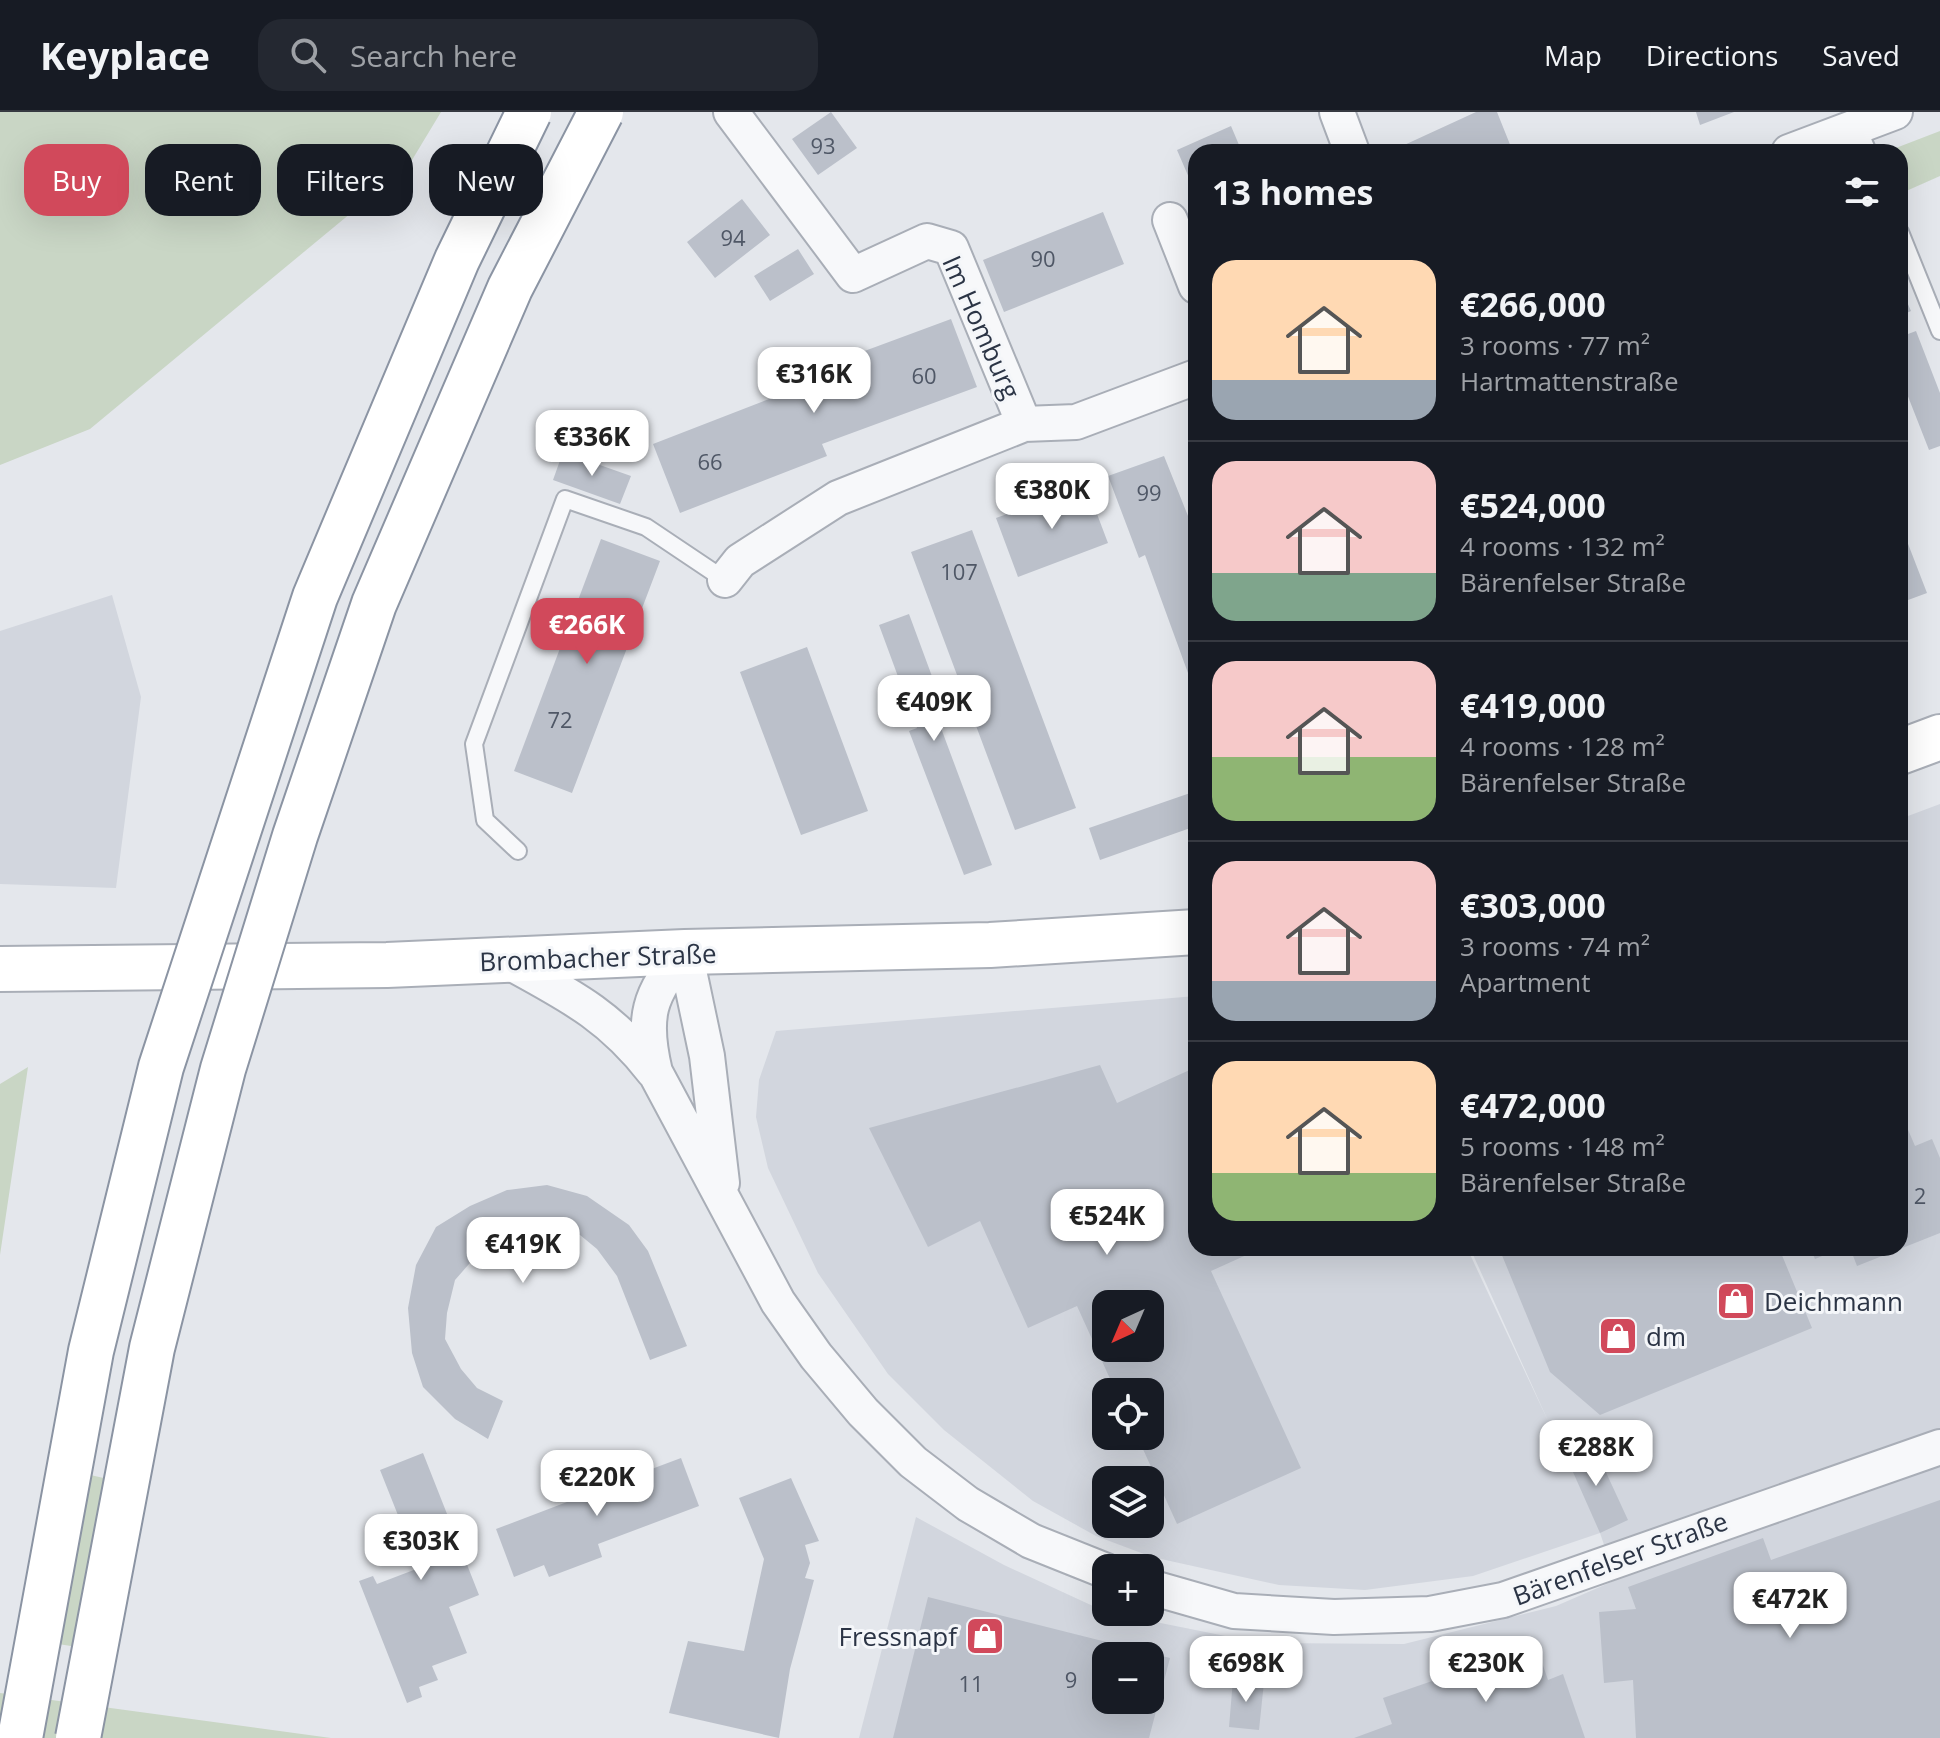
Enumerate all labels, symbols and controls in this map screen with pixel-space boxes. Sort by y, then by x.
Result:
search box [258,19,818,91]
text: Keyplace [40,29,210,81]
icon: search [286,33,330,77]
text: Search here [350,35,517,76]
text: Map [1544,36,1602,74]
text: Directions [1646,36,1778,74]
text: Saved [1822,36,1900,74]
house number: 93 [810,130,836,160]
chip: Buy [24,144,129,216]
chip: Rent [145,144,261,216]
chip: Filters [277,144,413,216]
chip: New [429,144,543,216]
text: 13 homes [1212,169,1373,215]
icon: filters [1840,170,1884,214]
house number: 94 [720,222,746,252]
house number: 90 [1030,243,1056,273]
street label: Im Homburg [934,250,1030,404]
text: €266,000 [1460,281,1606,327]
icon: home [1276,292,1372,388]
text: 3 rooms · 77 m² [1460,327,1650,363]
pin: €316K [758,347,870,415]
text: €316K [776,355,852,391]
house number: 60 [911,360,937,390]
text: Hartmattenstraße [1460,363,1679,399]
pin: €336K [536,410,648,478]
text: €336K [554,418,630,454]
house number: 66 [697,446,723,476]
pin: €380K [996,463,1108,531]
text: €380K [1014,471,1090,507]
house number: 99 [1136,477,1162,507]
text: €524,000 [1460,482,1606,528]
icon: home [1276,493,1372,589]
text: 4 rooms · 132 m² [1460,528,1665,564]
house number: 107 [940,556,978,586]
text: Bärenfelser Straße [1460,564,1686,600]
pin: €266K [531,598,643,666]
text: €266K [549,606,625,642]
pin: €409K [878,675,990,743]
text: €419,000 [1460,682,1606,728]
text: €409K [896,683,972,719]
icon: home [1276,693,1372,789]
house number: 72 [547,704,573,734]
text: 4 rooms · 128 m² [1460,728,1665,764]
text: Bärenfelser Straße [1460,764,1686,800]
text: €303,000 [1460,882,1606,928]
icon: home [1276,893,1372,989]
text: 3 rooms · 74 m² [1460,928,1650,964]
street label: Brombacher Straße [479,935,717,979]
text: Apartment [1460,964,1591,1000]
text: €472,000 [1460,1082,1606,1128]
icon: home [1276,1093,1372,1189]
text: 5 rooms · 148 m² [1460,1128,1665,1164]
text: Bärenfelser Straße [1460,1164,1686,1200]
house number: 2 [1914,1180,1926,1210]
pin: €524K [1051,1189,1163,1257]
text: €524K [1069,1197,1145,1233]
pin: €419K [467,1217,579,1285]
text: €419K [485,1225,561,1261]
shop icon: Deichmann [1715,1280,1757,1322]
place label: Deichmann [1764,1283,1903,1319]
north arrow [1092,1290,1164,1362]
map controls [1092,1290,1164,1714]
shop icon: dm [1597,1315,1639,1357]
place label: dm [1646,1318,1686,1354]
button: locate [1092,1378,1164,1450]
pin: €288K [1540,1420,1652,1488]
text: €288K [1558,1428,1634,1464]
pin: €220K [541,1450,653,1518]
text: €220K [559,1458,635,1494]
button: layers [1092,1466,1164,1538]
street label: Bärenfelser Straße [1508,1502,1732,1614]
pin: €303K [365,1514,477,1582]
text: €303K [383,1522,459,1558]
button: + [1092,1554,1164,1626]
pin: €472K [1734,1572,1846,1640]
text: €472K [1752,1580,1828,1616]
shop icon: Fressnapf [964,1615,1006,1657]
place label: Fressnapf [839,1618,958,1654]
pin: €698K [1190,1636,1302,1704]
pin: €230K [1430,1636,1542,1704]
button: − [1092,1642,1164,1714]
text: €698K [1208,1644,1284,1680]
text: €230K [1448,1644,1524,1680]
house number: 9 [1065,1664,1077,1694]
house number: 11 [958,1668,984,1698]

